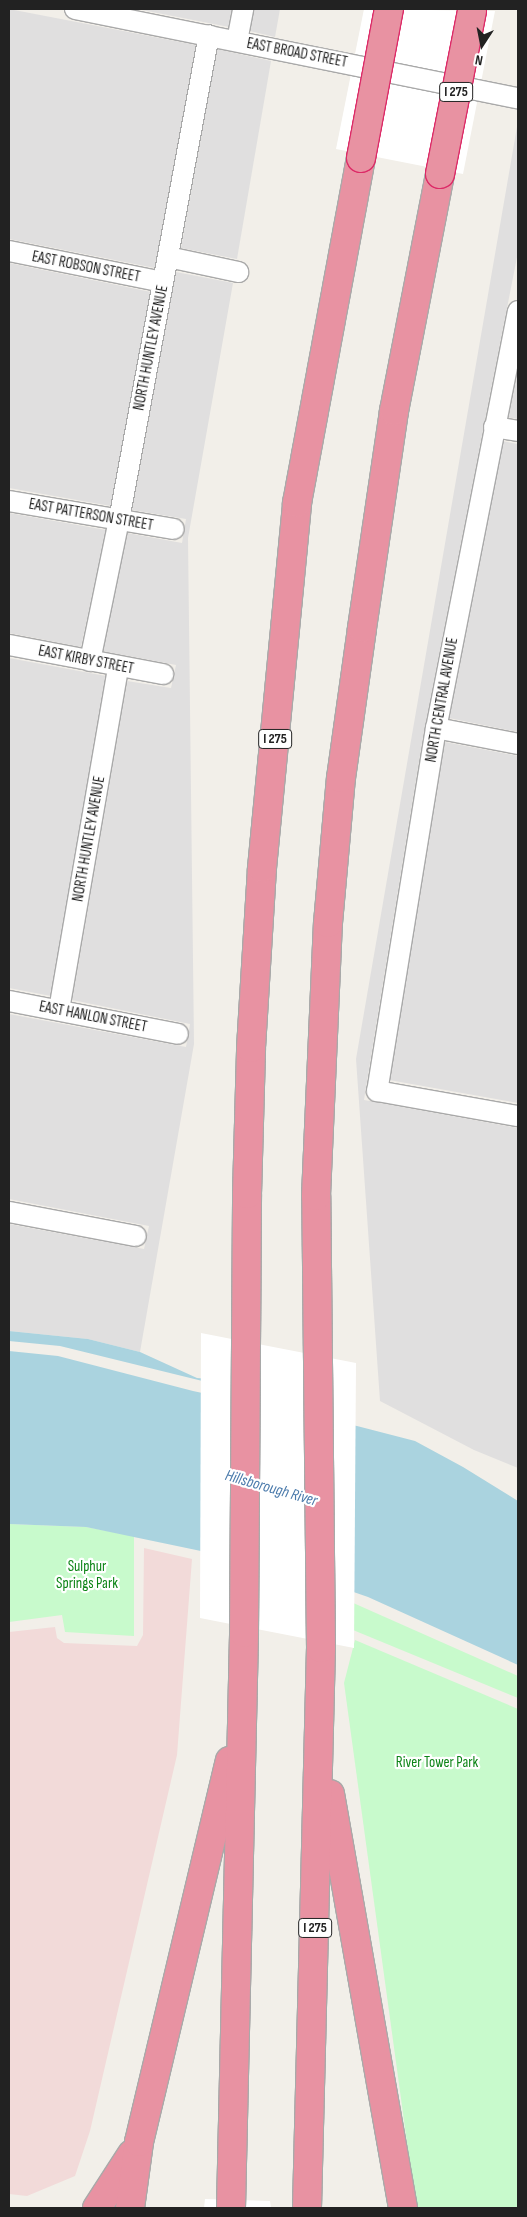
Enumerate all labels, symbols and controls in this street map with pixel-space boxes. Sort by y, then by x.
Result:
north arrow [457,20,507,70]
street label: EAST BROAD STREET [245,34,349,72]
text: N [474,51,484,69]
road number: I 275 [438,80,474,104]
street label: EAST ROBSON STREET [30,248,142,286]
street label: NORTH HUNTLEY AVENUE [130,284,172,412]
street label: EAST PATTERSON STREET [27,495,155,535]
street label: NORTH CENTRAL AVENUE [422,636,462,764]
street label: EAST KIRBY STREET [37,642,135,678]
road number: I 275 [258,728,292,751]
street label: NORTH HUNTLEY AVENUE [69,775,109,903]
street label: EAST HANLON STREET [38,998,148,1036]
water label: Hillsborough River [223,1467,319,1511]
park label: Sulphur Springs Park [56,1557,118,1592]
park label: River Tower Park [396,1754,478,1772]
road number: I 275 [298,1916,332,1940]

